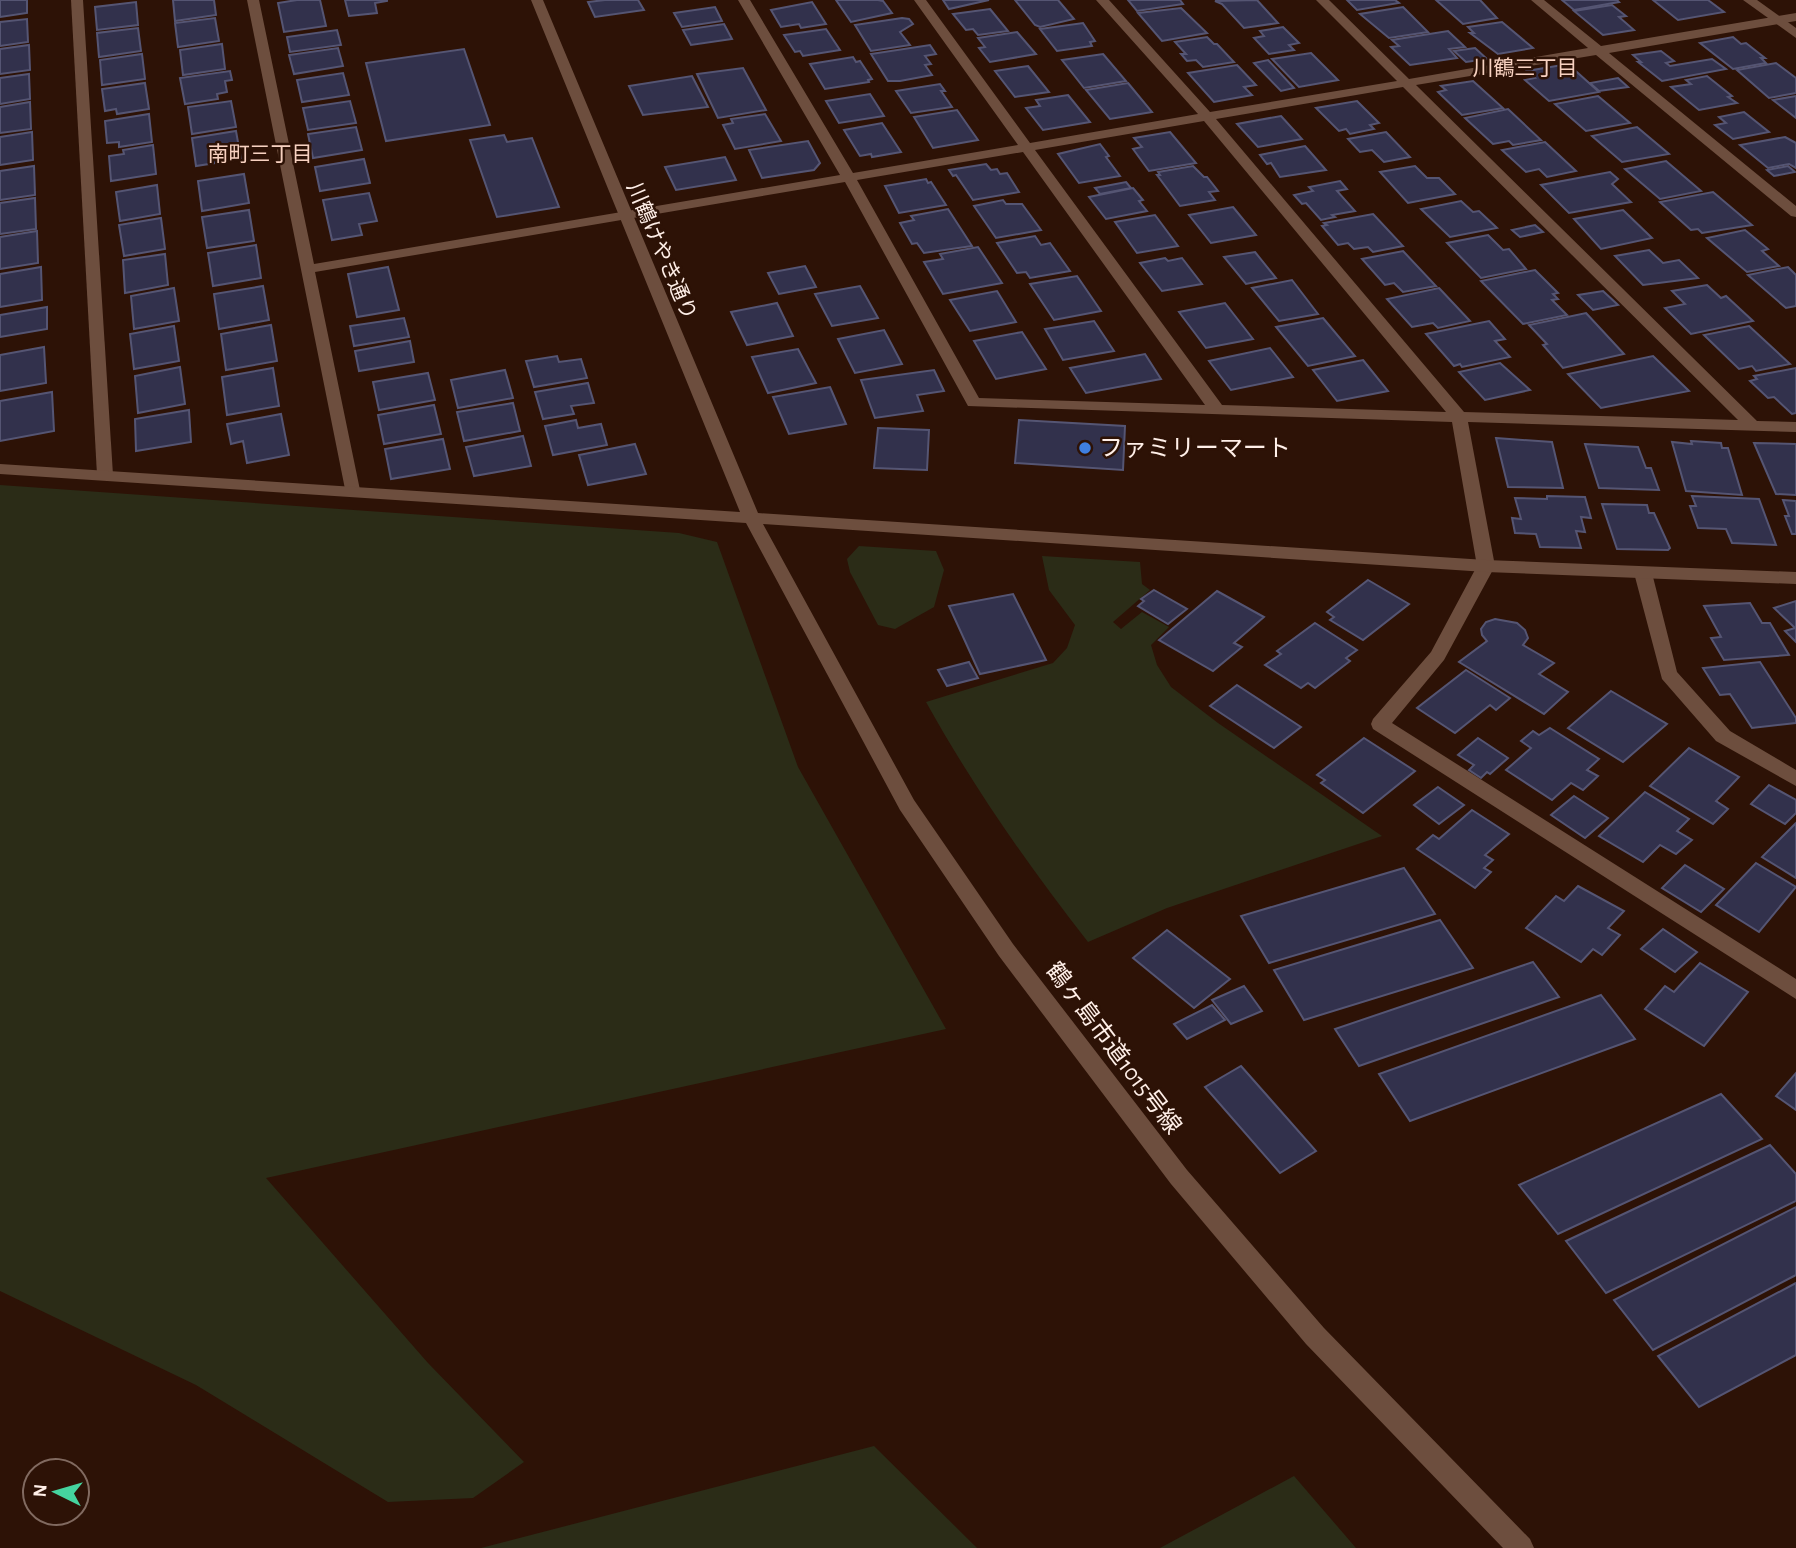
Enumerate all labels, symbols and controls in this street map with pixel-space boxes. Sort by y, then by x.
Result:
district label: 川鶴三丁目 [1473,57,1578,79]
district label: 南町三丁目 [208,143,313,165]
street label: 川鶴けやき通り [623,179,701,323]
place label: ファミリーマート [1099,437,1291,461]
marker: ファミリーマート [1077,440,1093,456]
street label: 鶴ヶ島市道1015号線 [1041,957,1187,1139]
north arrow [21,1457,91,1527]
text: N [31,1483,51,1498]

